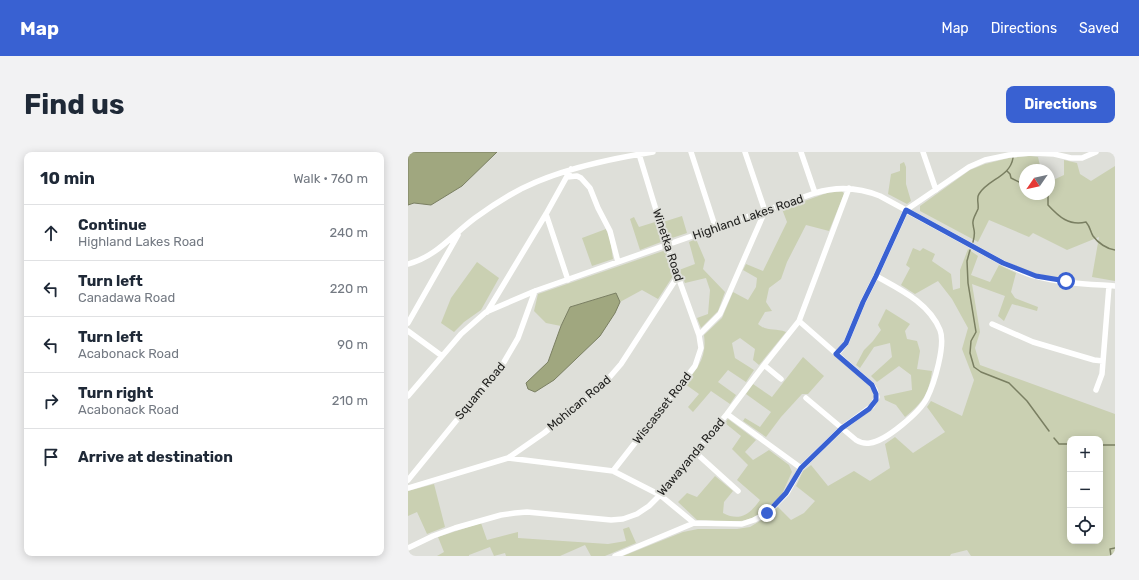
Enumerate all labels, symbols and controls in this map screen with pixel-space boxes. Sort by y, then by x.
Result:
text: Map [20,17,59,40]
text: Map [942,20,969,37]
text: Directions [991,20,1057,37]
text: Saved [1079,20,1119,37]
button: Directions [1006,86,1115,123]
text: Find us [24,88,124,121]
north arrow [1019,164,1055,200]
text: 10 min [40,168,95,188]
text: Walk · 760 m [293,171,368,186]
street label: Highland Lakes Road [691,191,805,243]
street label: Winetka Road [650,207,686,283]
text: Continue [78,216,147,234]
icon: ahead [40,222,62,244]
text: 240 m [329,225,368,240]
text: Highland Lakes Road [78,234,204,249]
text: Turn left [78,272,143,290]
route start [1057,272,1075,290]
icon: left [40,278,62,300]
text: 220 m [330,281,368,296]
text: Canadawa Road [78,290,175,305]
text: Turn left [78,328,143,346]
icon: left [40,334,62,356]
text: 90 m [337,337,368,352]
text: Acabonack Road [78,346,179,361]
street label: Squam Road [452,359,508,423]
street label: Wiscasset Road [630,369,694,447]
street label: Mohican Road [544,372,614,434]
text: Turn right [78,384,153,402]
icon: right [40,390,62,412]
text: 210 m [332,393,368,408]
text: Acabonack Road [78,402,179,417]
street label: Wawayanda Road [654,415,728,499]
map controls [1067,436,1103,544]
button: + [1067,436,1103,472]
icon: arrive [40,446,62,468]
text: Arrive at destination [78,448,233,466]
button: − [1067,472,1103,508]
route end [758,504,776,522]
button: locate [1067,508,1103,544]

